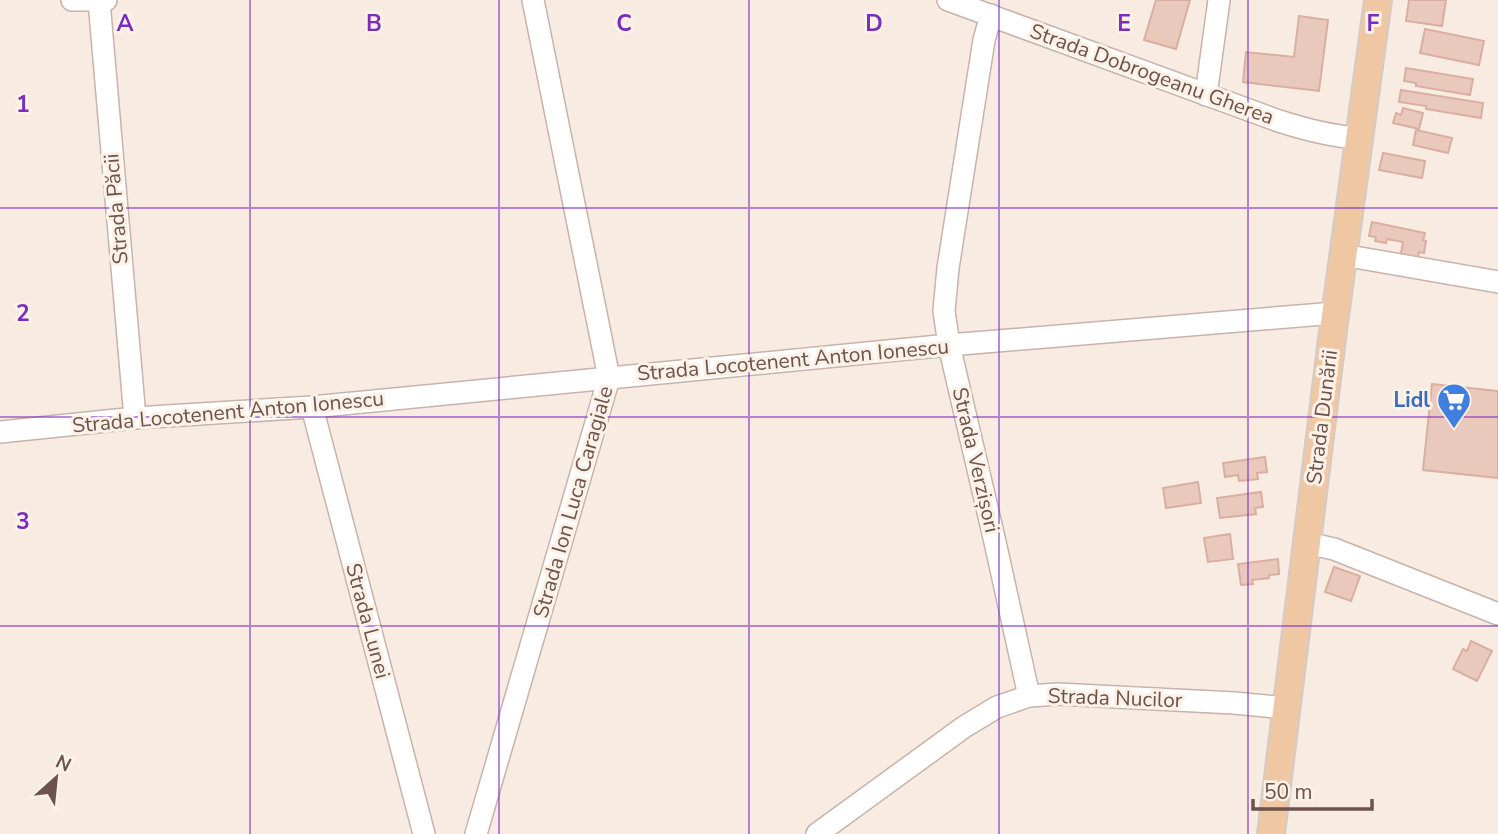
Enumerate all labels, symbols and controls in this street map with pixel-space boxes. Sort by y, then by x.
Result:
text: A [116,8,134,39]
text: B [366,8,382,39]
text: C [616,8,632,39]
text: D [865,8,883,39]
text: E [1117,8,1131,39]
text: F [1367,8,1380,39]
street label: Strada Dobrogeanu Gherea [1026,17,1278,131]
text: 1 [16,89,30,120]
street label: Strada Păcii [97,153,135,265]
text: 2 [16,298,30,329]
street label: Strada Locotenent Anton Ionescu [636,332,950,388]
street label: Strada Dunării [1300,348,1344,486]
supermarket icon: Lidl [1435,381,1473,430]
street label: Strada Ion Luca Caragiale [526,383,620,621]
street label: Strada Locotenent Anton Ionescu [71,384,385,440]
street label: Strada Verzișori [946,385,1006,535]
place label: Lidl [1394,386,1430,414]
text: 3 [16,506,30,537]
street label: Strada Lunei [339,560,397,682]
street label: Strada Nucilor [1047,682,1183,714]
north arrow [21,743,91,813]
text: N [51,749,76,779]
scale bar [1253,768,1372,812]
text: 50 m [1264,778,1313,806]

